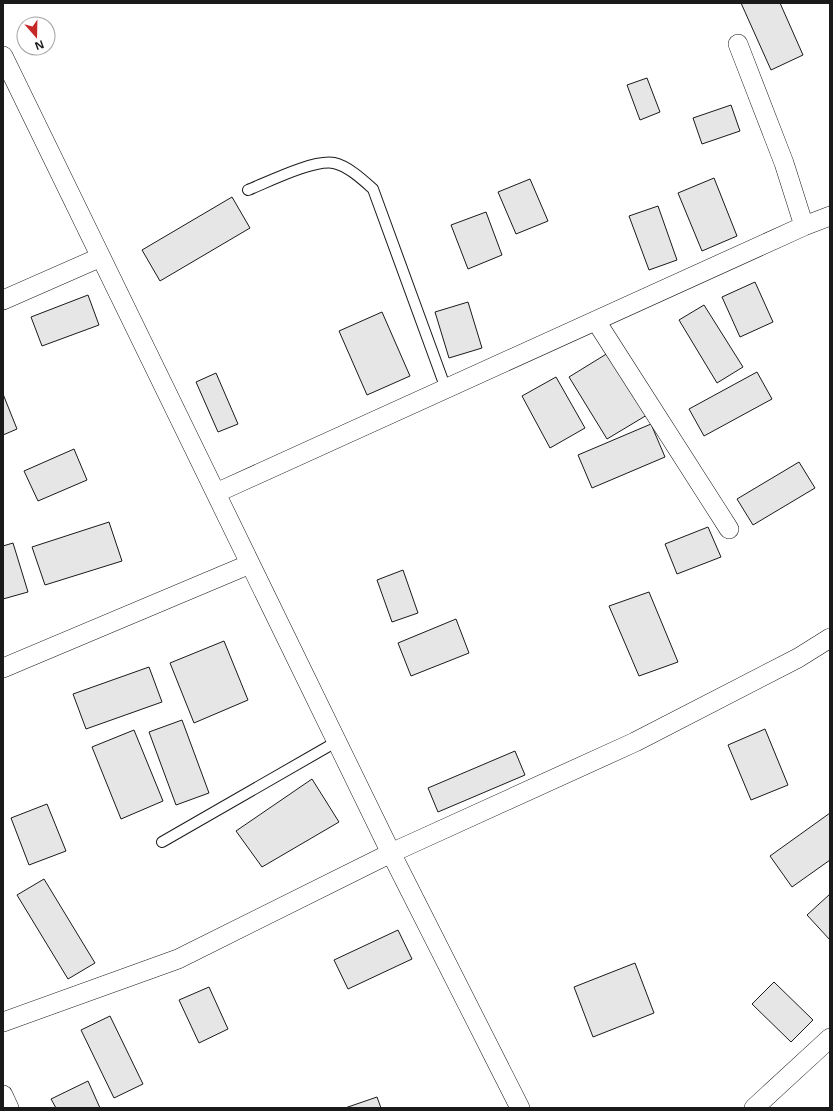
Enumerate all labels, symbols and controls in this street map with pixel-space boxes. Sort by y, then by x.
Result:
north arrow [16,16,56,56]
text: N [33,37,46,54]

